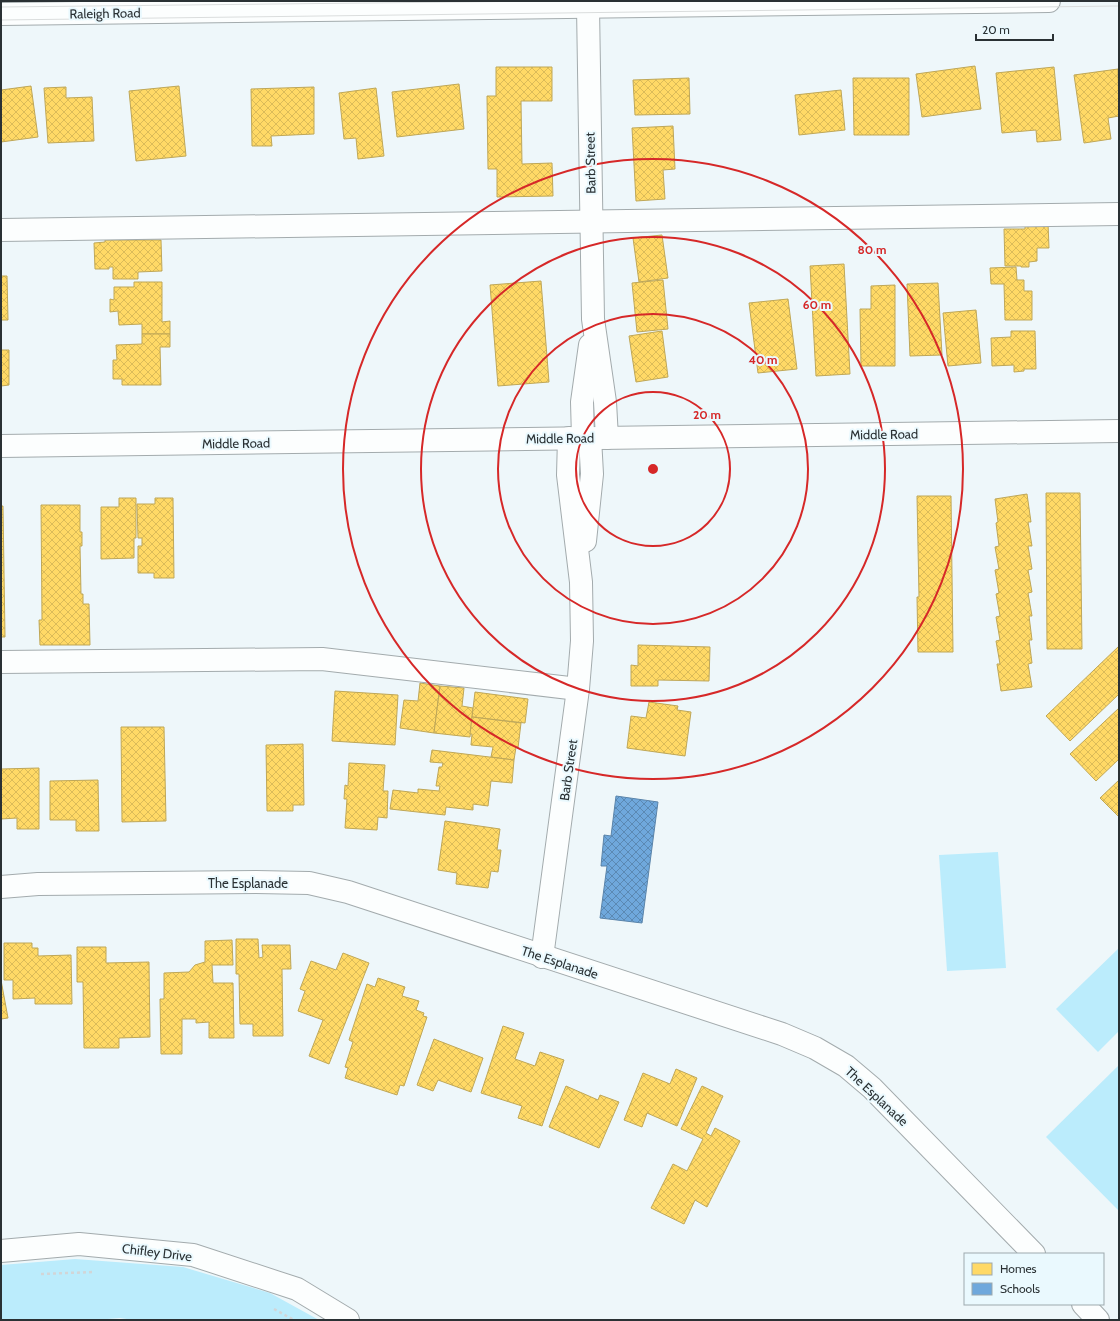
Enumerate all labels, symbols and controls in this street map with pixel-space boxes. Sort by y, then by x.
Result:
street label: Raleigh Road [69,4,141,22]
scale bar [976,16,1053,42]
text: 20 m [982,22,1010,37]
street label: Barb Street [581,131,599,194]
text: 80 m [858,242,886,257]
text: 60 m [803,297,831,312]
text: 40 m [748,352,778,367]
text: 20 m [693,407,721,422]
street label: Middle Road [850,425,918,443]
street label: Middle Road [526,429,594,447]
street label: Middle Road [202,434,270,452]
centre of rings [646,462,660,476]
street label: Barb Street [556,738,580,802]
street label: The Esplanade [208,875,288,891]
street label: The Esplanade [520,942,601,982]
street label: The Esplanade [842,1063,912,1129]
street label: Chifley Drive [121,1240,193,1264]
legend [964,1253,1104,1305]
text: Homes [1000,1261,1037,1276]
text: Schools [1000,1281,1040,1296]

